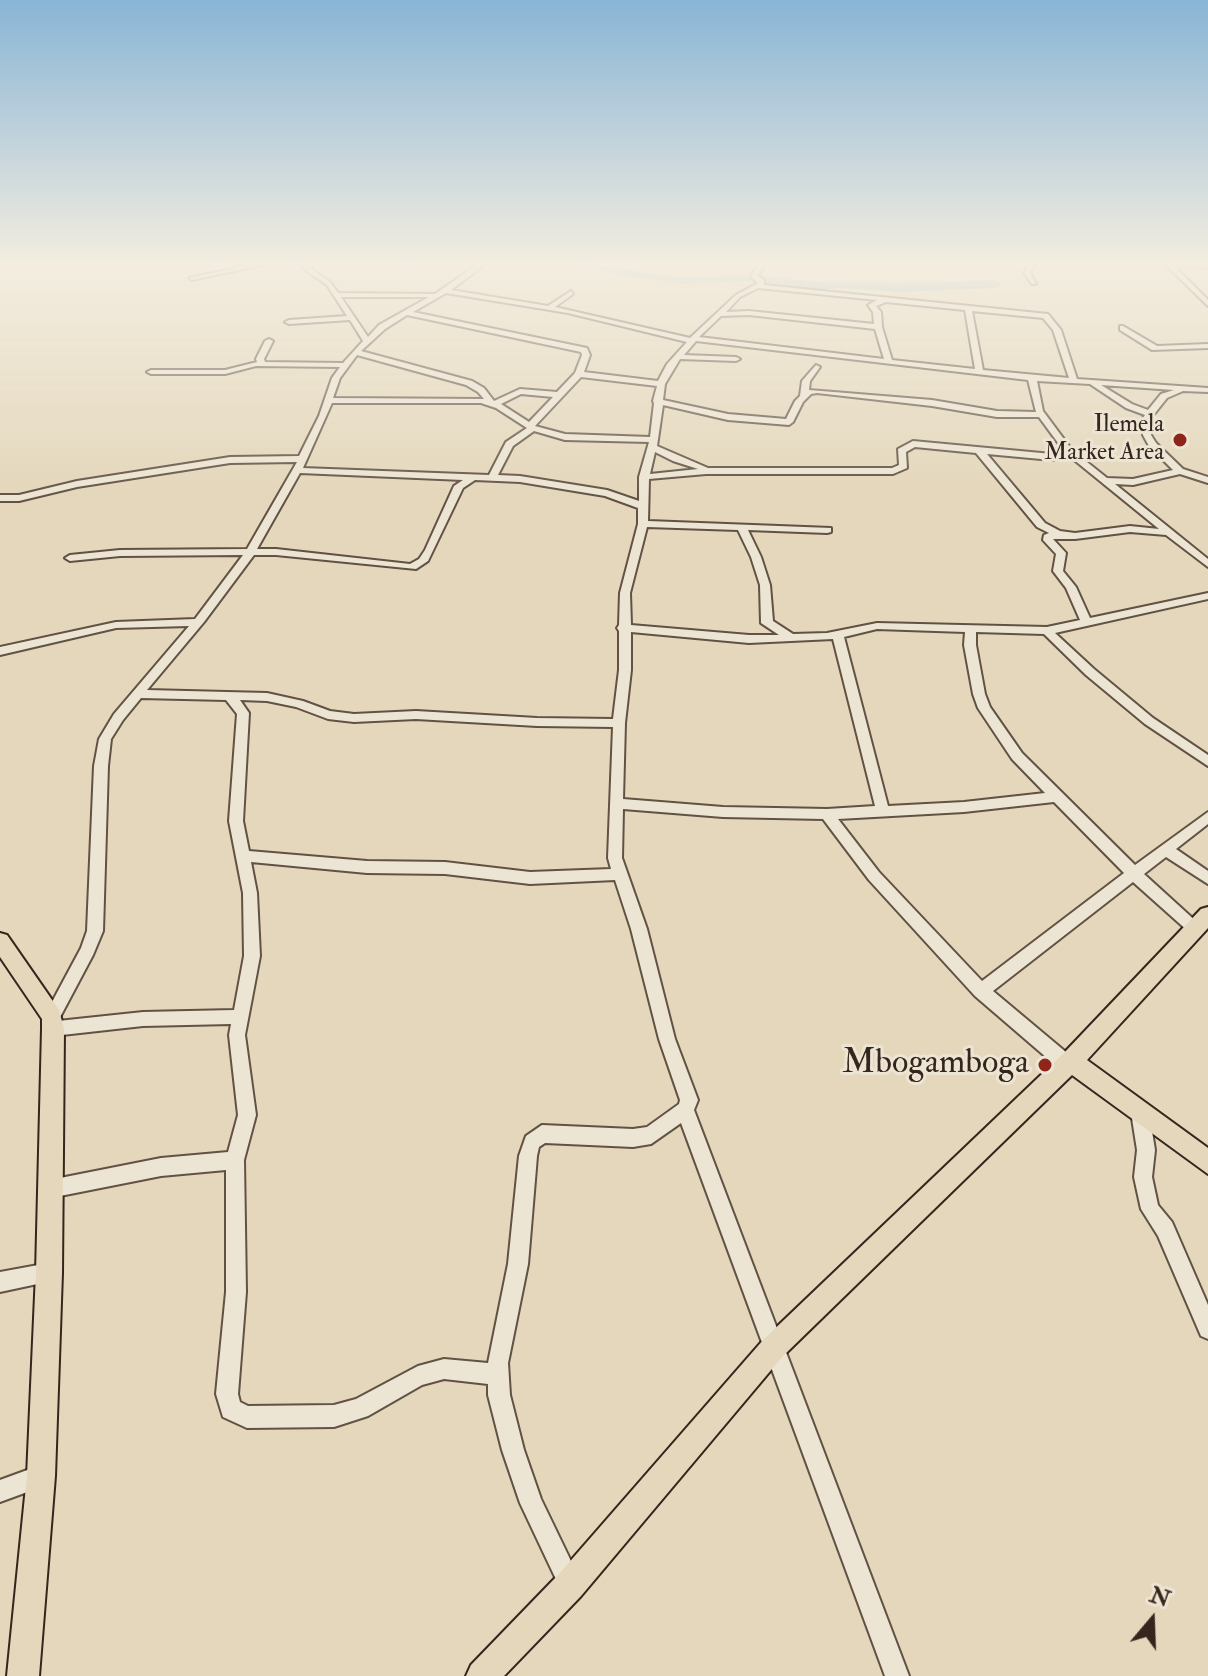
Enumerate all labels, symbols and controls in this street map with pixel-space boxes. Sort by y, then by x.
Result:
place label: Ilemela Market Area [1044,412,1164,468]
marker: Ilemela Market Area [1171,431,1189,449]
place label: Mbogamboga [842,1045,1029,1085]
marker: Mbogamboga [1036,1056,1054,1074]
north arrow [1112,1580,1192,1660]
text: N [1146,1581,1174,1614]

